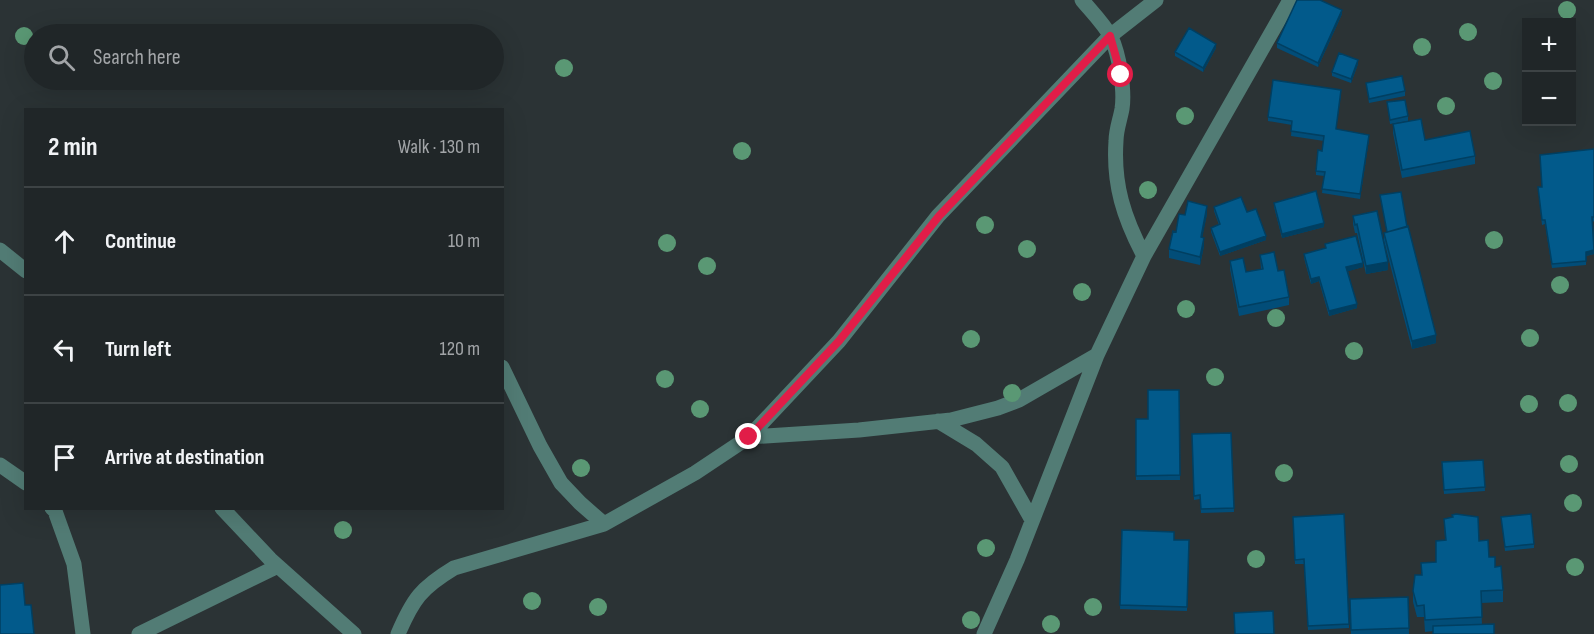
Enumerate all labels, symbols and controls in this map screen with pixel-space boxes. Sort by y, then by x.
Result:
map controls [1522,18,1576,126]
button: + [1522,18,1576,72]
search box [24,24,504,90]
icon: search [45,41,78,74]
text: Search here [93,44,180,71]
route start [1107,61,1133,87]
button: − [1522,72,1576,126]
text: 2 min [48,132,98,163]
text: Walk · 130 m [398,135,480,159]
icon: ahead [48,225,81,258]
text: Continue [105,228,176,255]
text: 10 m [448,229,480,253]
icon: left [48,333,81,366]
text: Turn left [105,336,171,363]
text: 120 m [440,337,480,361]
route end [735,423,761,449]
icon: arrive [48,441,81,474]
text: Arrive at destination [105,444,264,471]

